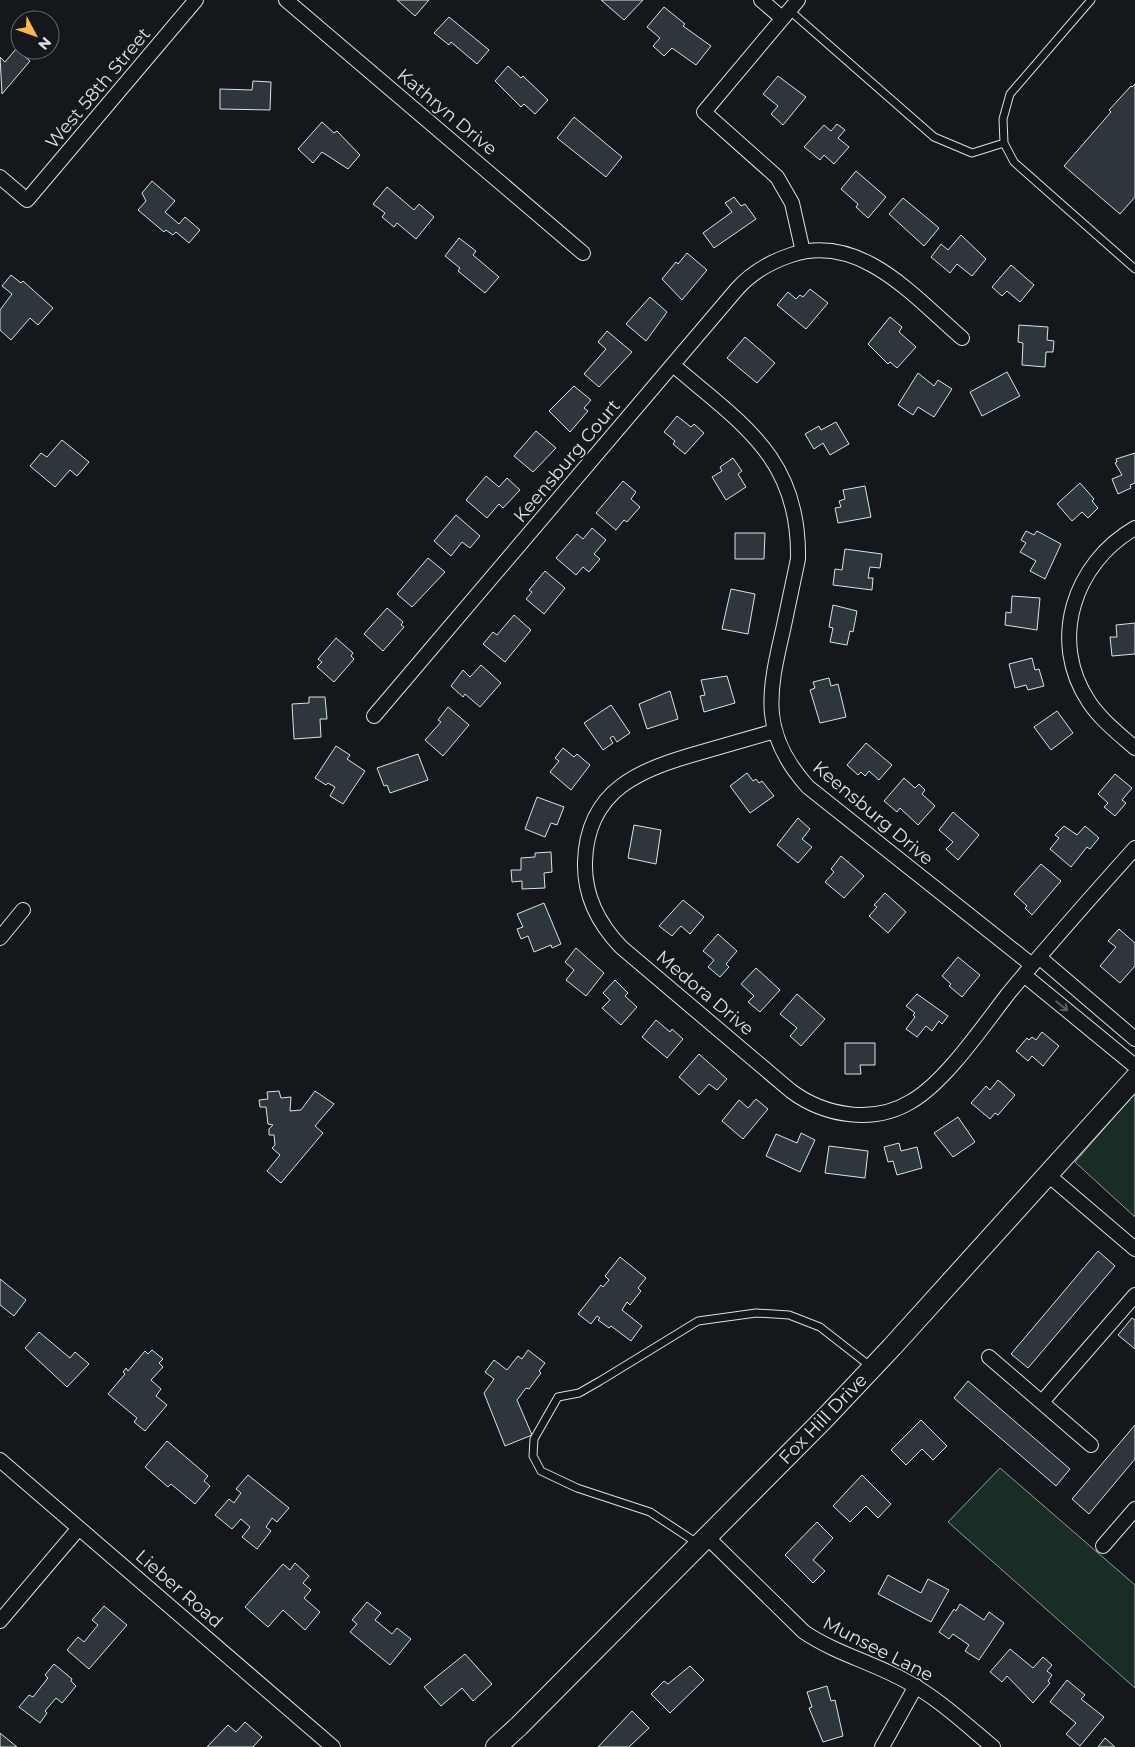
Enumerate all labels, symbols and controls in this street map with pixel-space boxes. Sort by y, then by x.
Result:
north arrow [10,10,60,60]
street label: West 58th Street [41,23,155,153]
text: N [34,33,55,54]
street label: Kathryn Drive [393,64,501,160]
street label: Keensburg Court [509,395,625,527]
street label: Keensburg Drive [808,756,938,870]
street label: Medora Drive [652,946,758,1040]
one-way arrow [1055,1001,1068,1012]
street label: Fox Hill Drive [774,1369,872,1469]
street label: Lieber Road [131,1545,227,1633]
street label: Munsee Lane [819,1612,937,1686]

